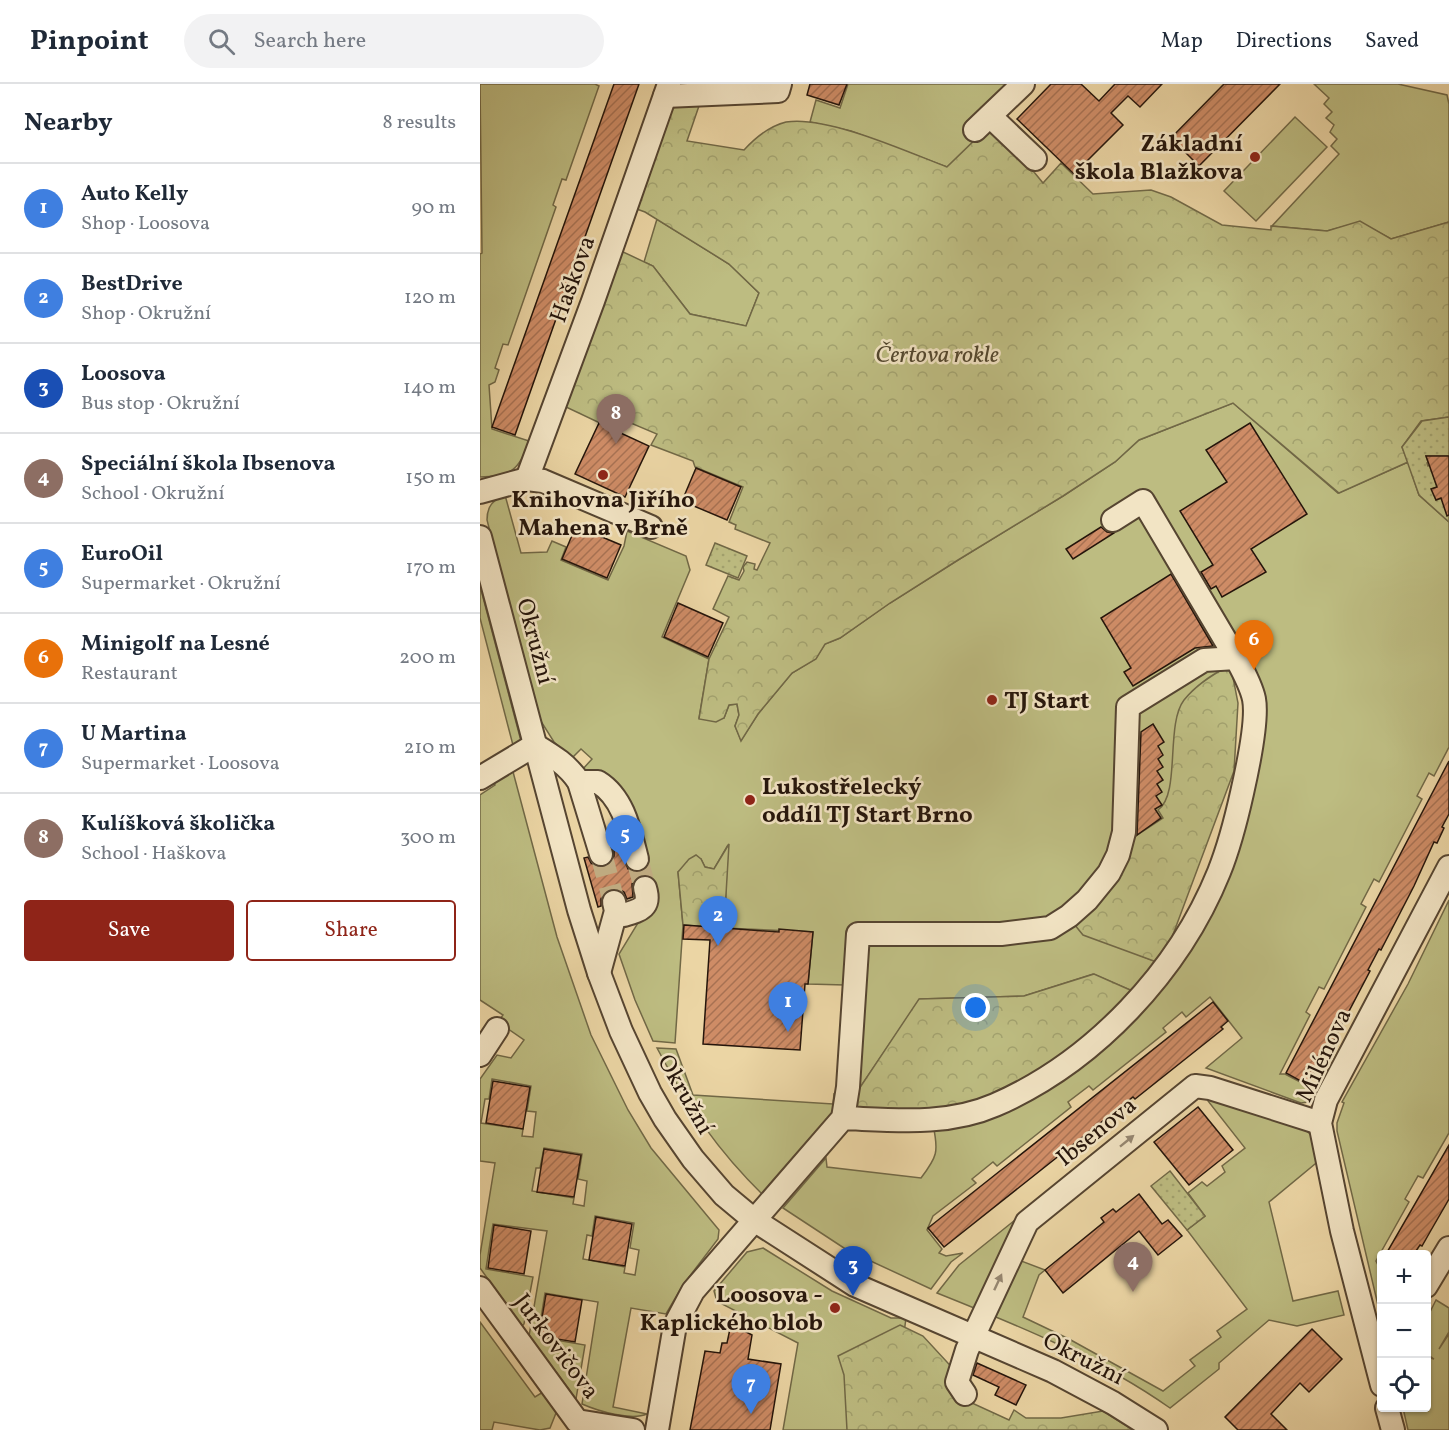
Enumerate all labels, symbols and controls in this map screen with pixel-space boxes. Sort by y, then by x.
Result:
search box [184,14,604,68]
text: Pinpoint [30,22,148,61]
icon: search [205,25,238,58]
text: Search here [253,26,366,57]
text: Map [1161,27,1203,56]
text: Directions [1236,27,1332,56]
text: Saved [1365,27,1419,56]
text: Nearby [24,105,113,141]
text: 8 results [383,109,456,137]
place label: Základní škola Blažkova [1075,128,1243,190]
marker: Základní škola Blažkova [1248,150,1262,164]
text: Auto Kelly [81,179,188,210]
text: 1 [39,194,48,222]
text: 90 m [412,194,456,222]
text: Shop · Loosova [81,210,210,238]
street label: Haškova [542,232,605,328]
text: BestDrive [81,269,183,300]
text: 2 [38,284,49,312]
text: 120 m [404,284,456,312]
text: Shop · Okružní [81,300,211,328]
park label: Čertova rokle [875,339,999,373]
text: Loosova [81,359,166,390]
text: 3 [38,374,49,402]
text: 140 m [403,374,456,402]
text: Bus stop · Okružní [81,390,240,418]
pin: 8 [596,394,636,444]
text: Speciální škola Ibsenova [81,449,336,480]
text: 4 [37,464,50,492]
text: 150 m [405,464,456,492]
marker: Knihovna Jiřího Mahena v Brně [596,468,610,482]
text: School · Okružní [81,480,225,508]
place label: Knihovna Jiřího Mahena v Brně [511,484,695,546]
text: EuroOil [81,539,163,570]
text: 5 [39,554,48,582]
text: 170 m [406,554,456,582]
text: Supermarket · Okružní [81,570,281,598]
street label: Okružní [506,595,562,688]
pin: 6 [1234,620,1274,670]
text: Minigolf na Lesné [81,629,270,660]
text: 6 [38,644,49,672]
text: 200 m [399,644,456,672]
text: Restaurant [81,660,178,688]
place label: TJ Start [1004,685,1089,719]
marker: TJ Start [985,693,999,707]
text: U Martina [81,719,187,750]
text: 7 [39,734,48,762]
text: 210 m [404,734,456,762]
text: Supermarket · Loosova [81,750,280,778]
place label: Lukostřelecký oddíl TJ Start Brno [762,771,973,833]
marker: Lukostřelecký oddíl TJ Start Brno [743,793,757,807]
text: Kulíšková školička [81,809,275,840]
pin: 5 [606,816,644,865]
text: 8 [38,824,49,852]
text: 300 m [400,824,456,852]
text: School · Haškova [81,840,227,868]
pin: 2 [698,896,738,946]
button: Save [24,900,234,961]
button: Share [246,900,456,961]
pin: 1 [768,982,808,1032]
your location [961,993,990,1022]
street label: Milénova [1288,1004,1361,1108]
street label: Okružní [648,1048,721,1142]
street label: Ibsenova [1050,1090,1145,1176]
one-way arrow [1119,1135,1135,1148]
pin: 4 [1114,1242,1152,1292]
pin: 3 [834,1246,872,1296]
map controls [1377,1250,1431,1412]
button: + [1377,1250,1431,1304]
one-way arrow [994,1274,1003,1291]
place label: Loosova - Kaplického blob [640,1279,823,1341]
street label: Jurkovičova [504,1287,606,1407]
marker: Loosova - Kaplického blob [828,1301,842,1315]
button: − [1377,1304,1431,1358]
street label: Okružní [1036,1325,1130,1395]
button: locate [1377,1358,1431,1412]
pin: 7 [732,1364,770,1414]

